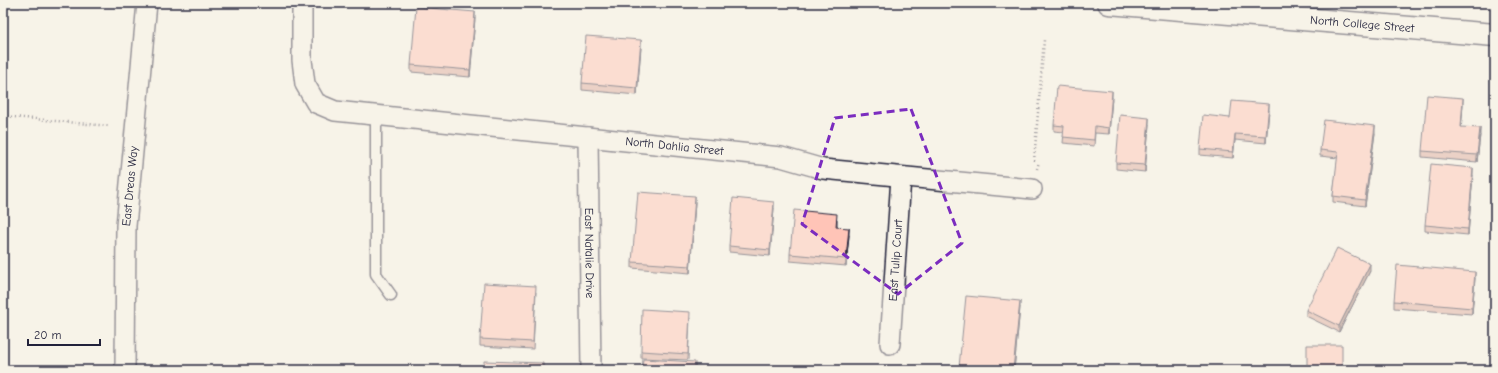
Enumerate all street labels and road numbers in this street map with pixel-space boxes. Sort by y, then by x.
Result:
street label: North College Street [1310,13,1415,35]
street label: North Dahlia Street [625,134,725,158]
street label: East Dreas Way [119,145,141,227]
street label: East Natalie Drive [582,208,597,298]
street label: East Tulip Court [886,218,905,302]

